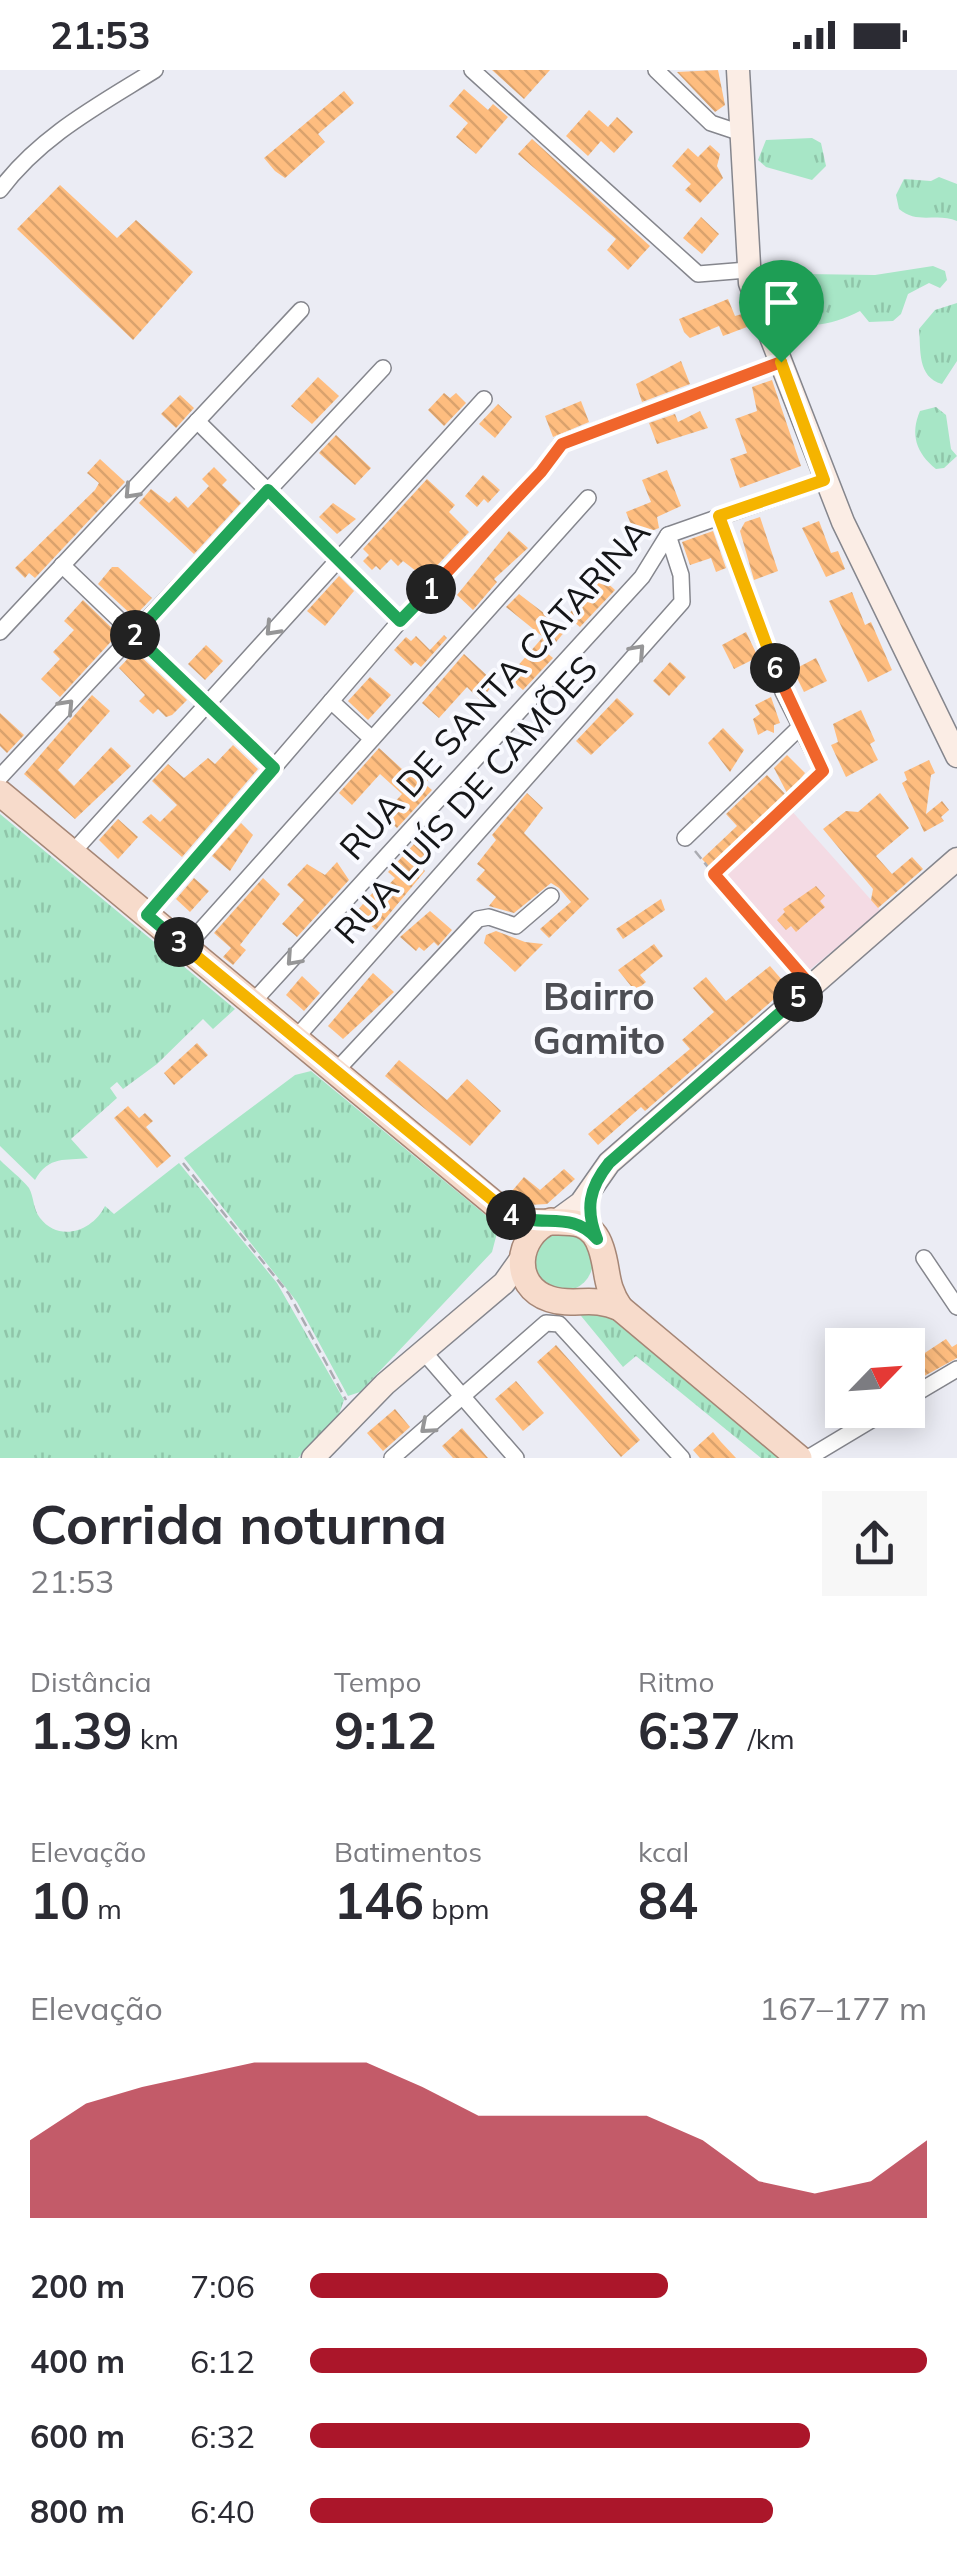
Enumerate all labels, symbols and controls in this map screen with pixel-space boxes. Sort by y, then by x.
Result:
text: 21:53 [50,11,151,59]
pin [739,260,824,363]
icon: arrive [754,275,809,330]
one-way arrow [125,480,143,499]
street label: RUA DE SANTA CATARINA [330,510,659,869]
pin: 1 [406,564,456,614]
text: 1 [423,571,439,606]
pin: 2 [110,610,160,660]
text: 2 [127,617,143,652]
one-way arrow [266,618,284,636]
pin: 6 [750,643,800,693]
one-way arrow [627,645,645,663]
street label: RUA LUÍS DE CAMÕES [324,646,606,952]
text: 6 [767,650,783,685]
one-way arrow [55,699,73,717]
pin: 3 [154,917,204,967]
text: 3 [171,924,187,959]
one-way arrow [287,947,305,966]
district label: Bairro Gamito [533,972,665,1064]
pin: 5 [773,972,823,1022]
text: 5 [790,979,806,1014]
pin: 4 [486,1190,536,1240]
text: 4 [503,1197,519,1232]
north arrow [825,1328,925,1428]
map controls [825,1328,925,1428]
one-way arrow [420,1416,439,1434]
text: Corrida noturna [30,1489,447,1558]
button: share [822,1491,927,1596]
text: 21:53 [30,1561,114,1601]
text: Distância [30,1664,152,1699]
text: Tempo [334,1664,421,1699]
text: Ritmo [638,1664,714,1699]
text: 1.39 [30,1699,132,1762]
text: 9:12 [334,1699,436,1762]
text: 6:37 [638,1699,740,1762]
text: km [132,1721,179,1756]
text: /km [740,1721,795,1756]
text: Elevação [30,1834,146,1869]
text: Batimentos [334,1834,482,1869]
text: kcal [638,1834,689,1869]
text: 10 [30,1869,90,1932]
text: 146 [334,1869,424,1932]
text: 84 [638,1869,698,1932]
text: m [90,1891,122,1926]
text: bpm [424,1891,490,1926]
text: Elevação [30,1988,163,2028]
text: 167–177 m [759,1988,927,2028]
text: 200 m [30,2266,125,2306]
text: 7:06 [190,2266,255,2306]
text: 400 m [30,2341,125,2381]
text: 6:12 [190,2341,255,2381]
text: 600 m [30,2416,125,2456]
text: 6:32 [190,2416,255,2456]
text: 800 m [30,2491,125,2531]
text: 6:40 [190,2491,255,2531]

